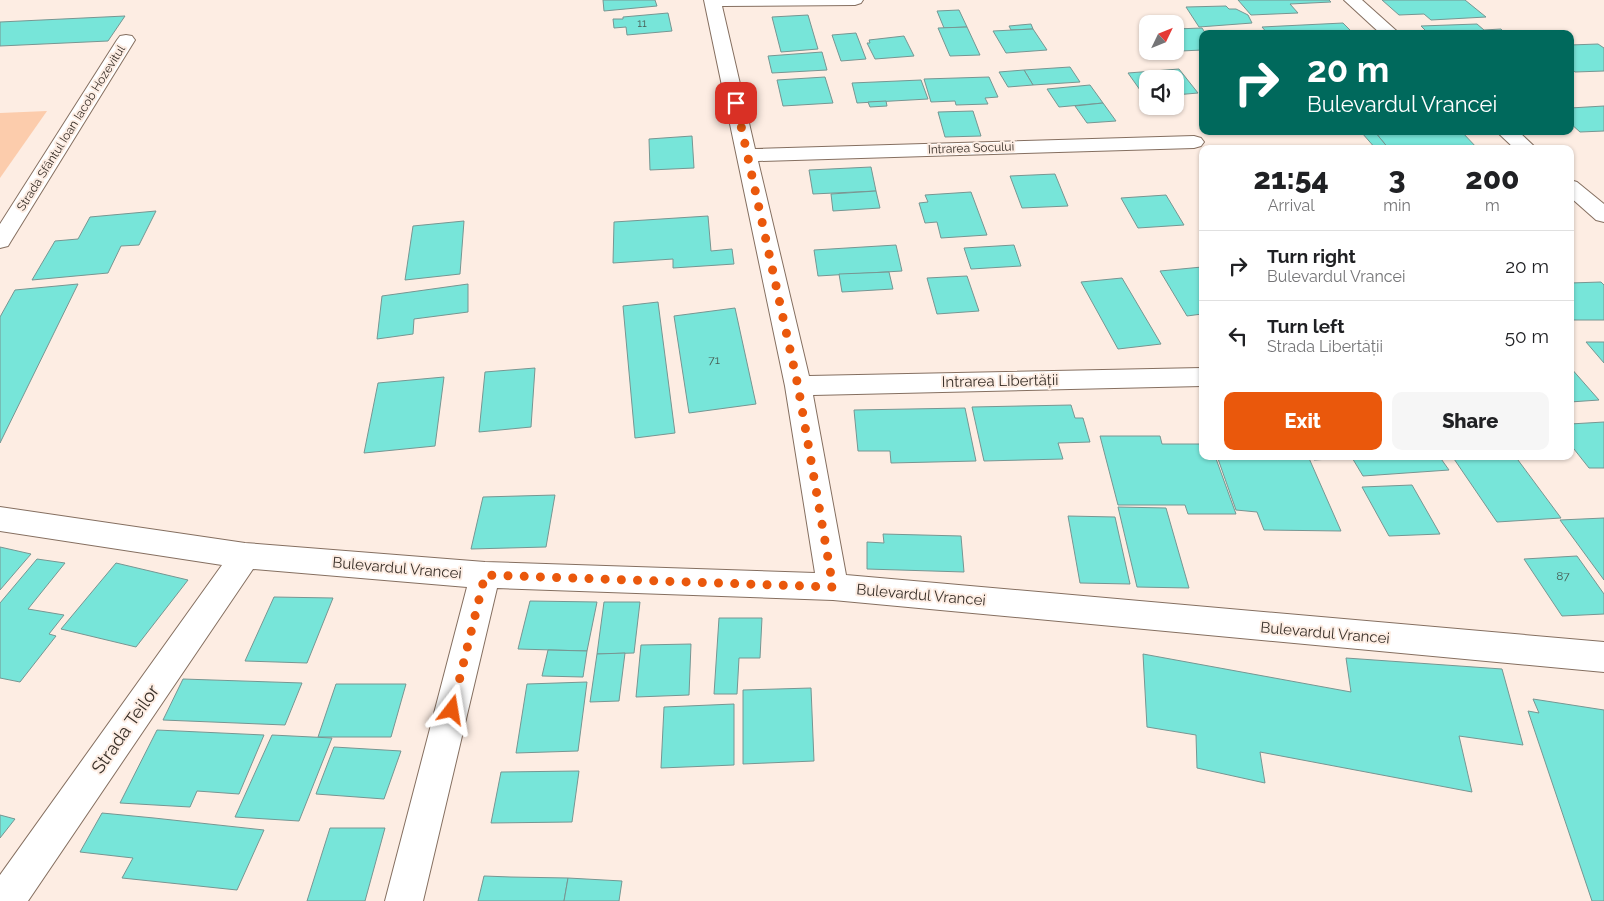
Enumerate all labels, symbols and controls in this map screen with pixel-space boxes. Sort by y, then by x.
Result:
north arrow [1139,15,1184,60]
map controls [1139,15,1184,115]
house number: 11 [637,17,647,30]
street label: Strada Sfântul Ioan Iacob Hozevitul [14,42,128,213]
text: 20 m [1307,49,1389,90]
icon: right [1224,50,1289,115]
button: sound [1139,70,1184,115]
pin [715,82,757,124]
icon: arrive [722,89,750,117]
text: Bulevardul Vrancei [1307,91,1497,117]
street label: Intrarea Socului [928,139,1014,157]
text: 21:54 [1253,161,1329,196]
text: 3 [1388,161,1406,196]
text: 200 [1465,161,1519,196]
text: Arrival [1268,196,1315,215]
text: min [1383,196,1411,215]
text: m [1485,196,1500,215]
text: Turn right [1267,245,1356,267]
icon: right [1224,252,1252,280]
text: 20 m [1505,255,1549,277]
text: Bulevardul Vrancei [1267,267,1405,286]
text: Turn left [1267,315,1344,337]
icon: left [1224,322,1252,350]
text: 50 m [1505,325,1549,347]
text: Strada Libertății [1267,337,1383,356]
house number: 71 [708,353,720,367]
street label: Intrarea Libertății [942,371,1058,391]
button: Exit [1224,392,1382,450]
button: Share [1392,392,1549,450]
street label: Bulevardul Vrancei [332,553,462,583]
house number: 87 [1556,569,1570,583]
street label: Bulevardul Vrancei [856,580,986,610]
street label: Bulevardul Vrancei [1260,618,1390,648]
street label: Strada Teilor [87,680,164,777]
position arrow [425,683,477,735]

